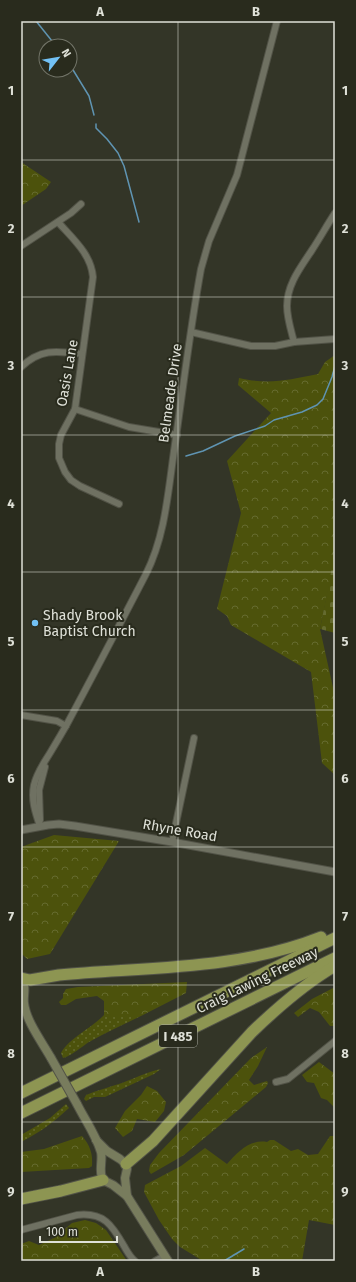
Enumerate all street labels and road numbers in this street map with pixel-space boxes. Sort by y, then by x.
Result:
street label: Oasis Lane [53,338,82,408]
street label: Belmeade Drive [155,342,186,444]
street label: Rhyne Road [141,816,218,845]
street label: Craig Lawing Freeway [194,944,321,1017]
road number: I 485 [159,1025,197,1047]

